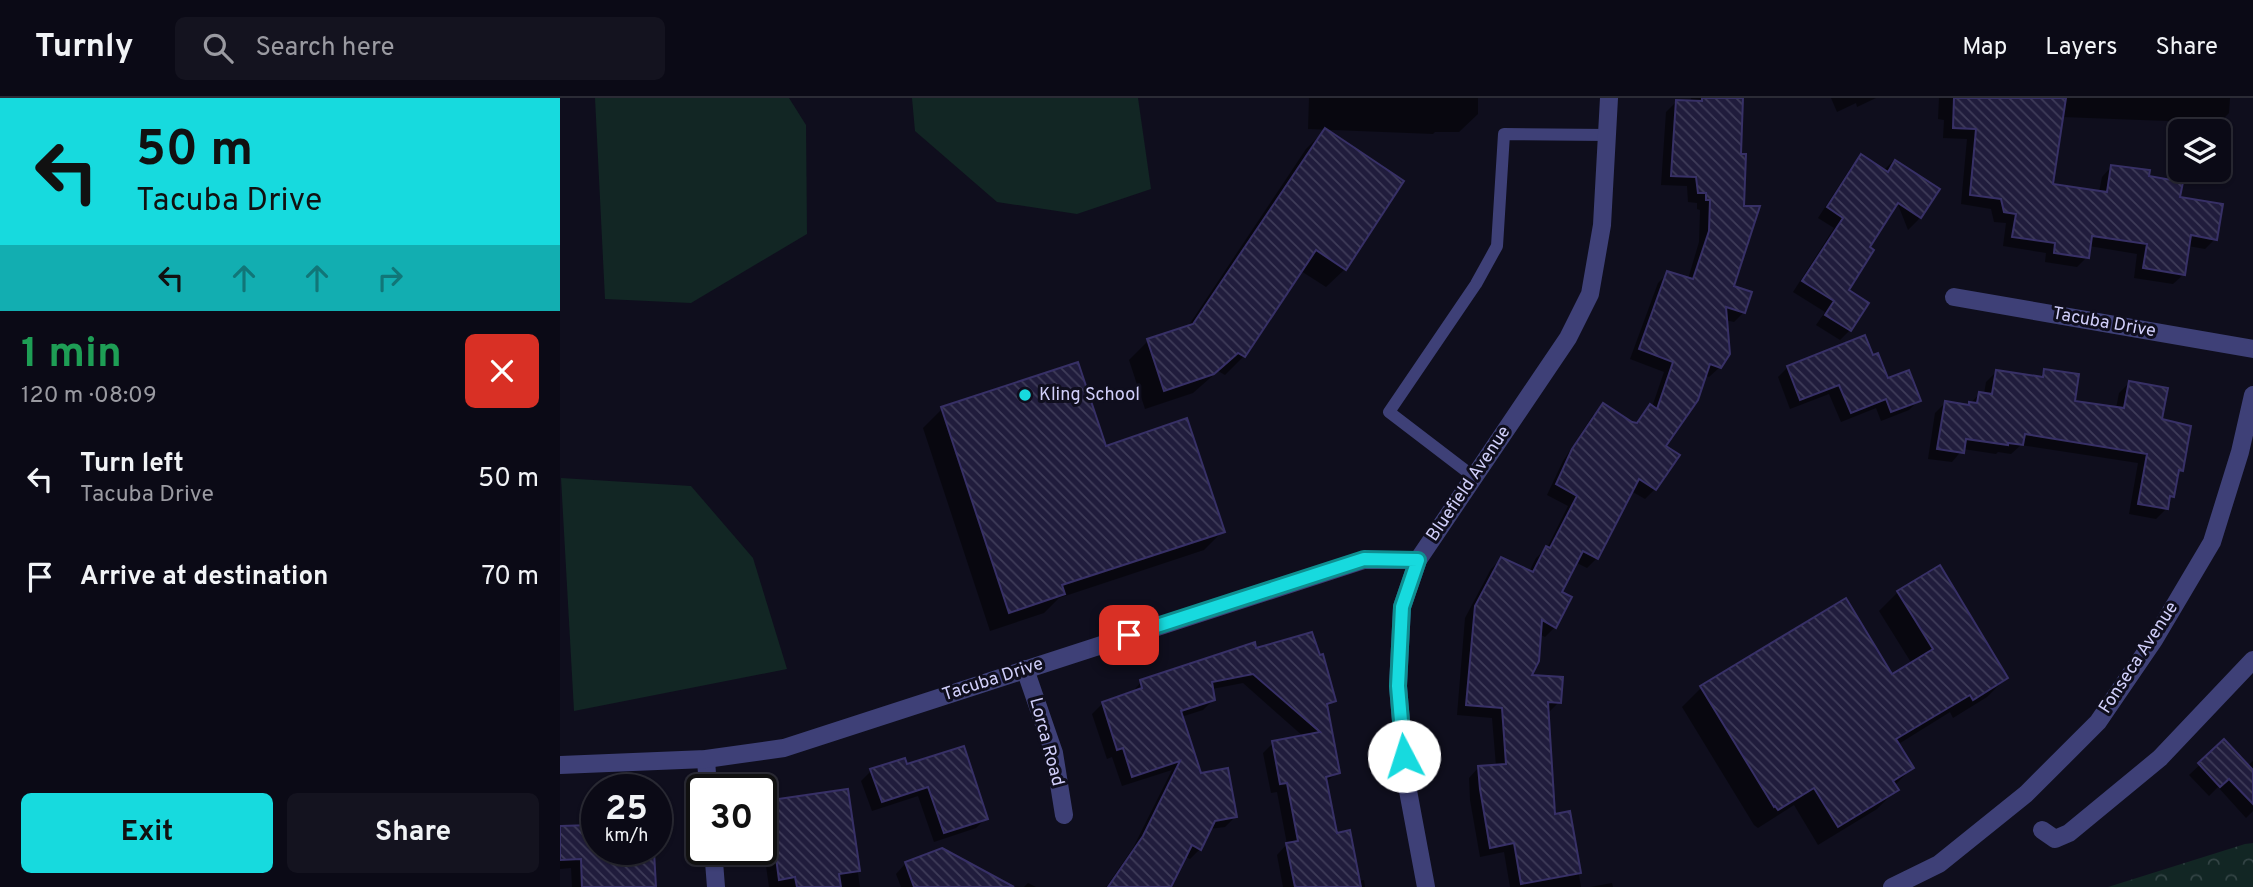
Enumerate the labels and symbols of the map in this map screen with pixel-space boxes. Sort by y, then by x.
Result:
street label: Tacuba Drive [2050,303,2158,343]
place label: Kling School [1039,384,1140,407]
marker: Kling School [1017,387,1033,403]
street label: Bluefield Avenue [1422,422,1516,546]
street label: Fonseca Avenue [2094,598,2184,718]
pin [1099,605,1159,665]
street label: Tacuba Drive [940,653,1046,707]
street label: Lorca Road [1023,695,1069,789]
position arrow [1367,719,1441,793]
speed limit sign: 30 [686,774,777,865]

